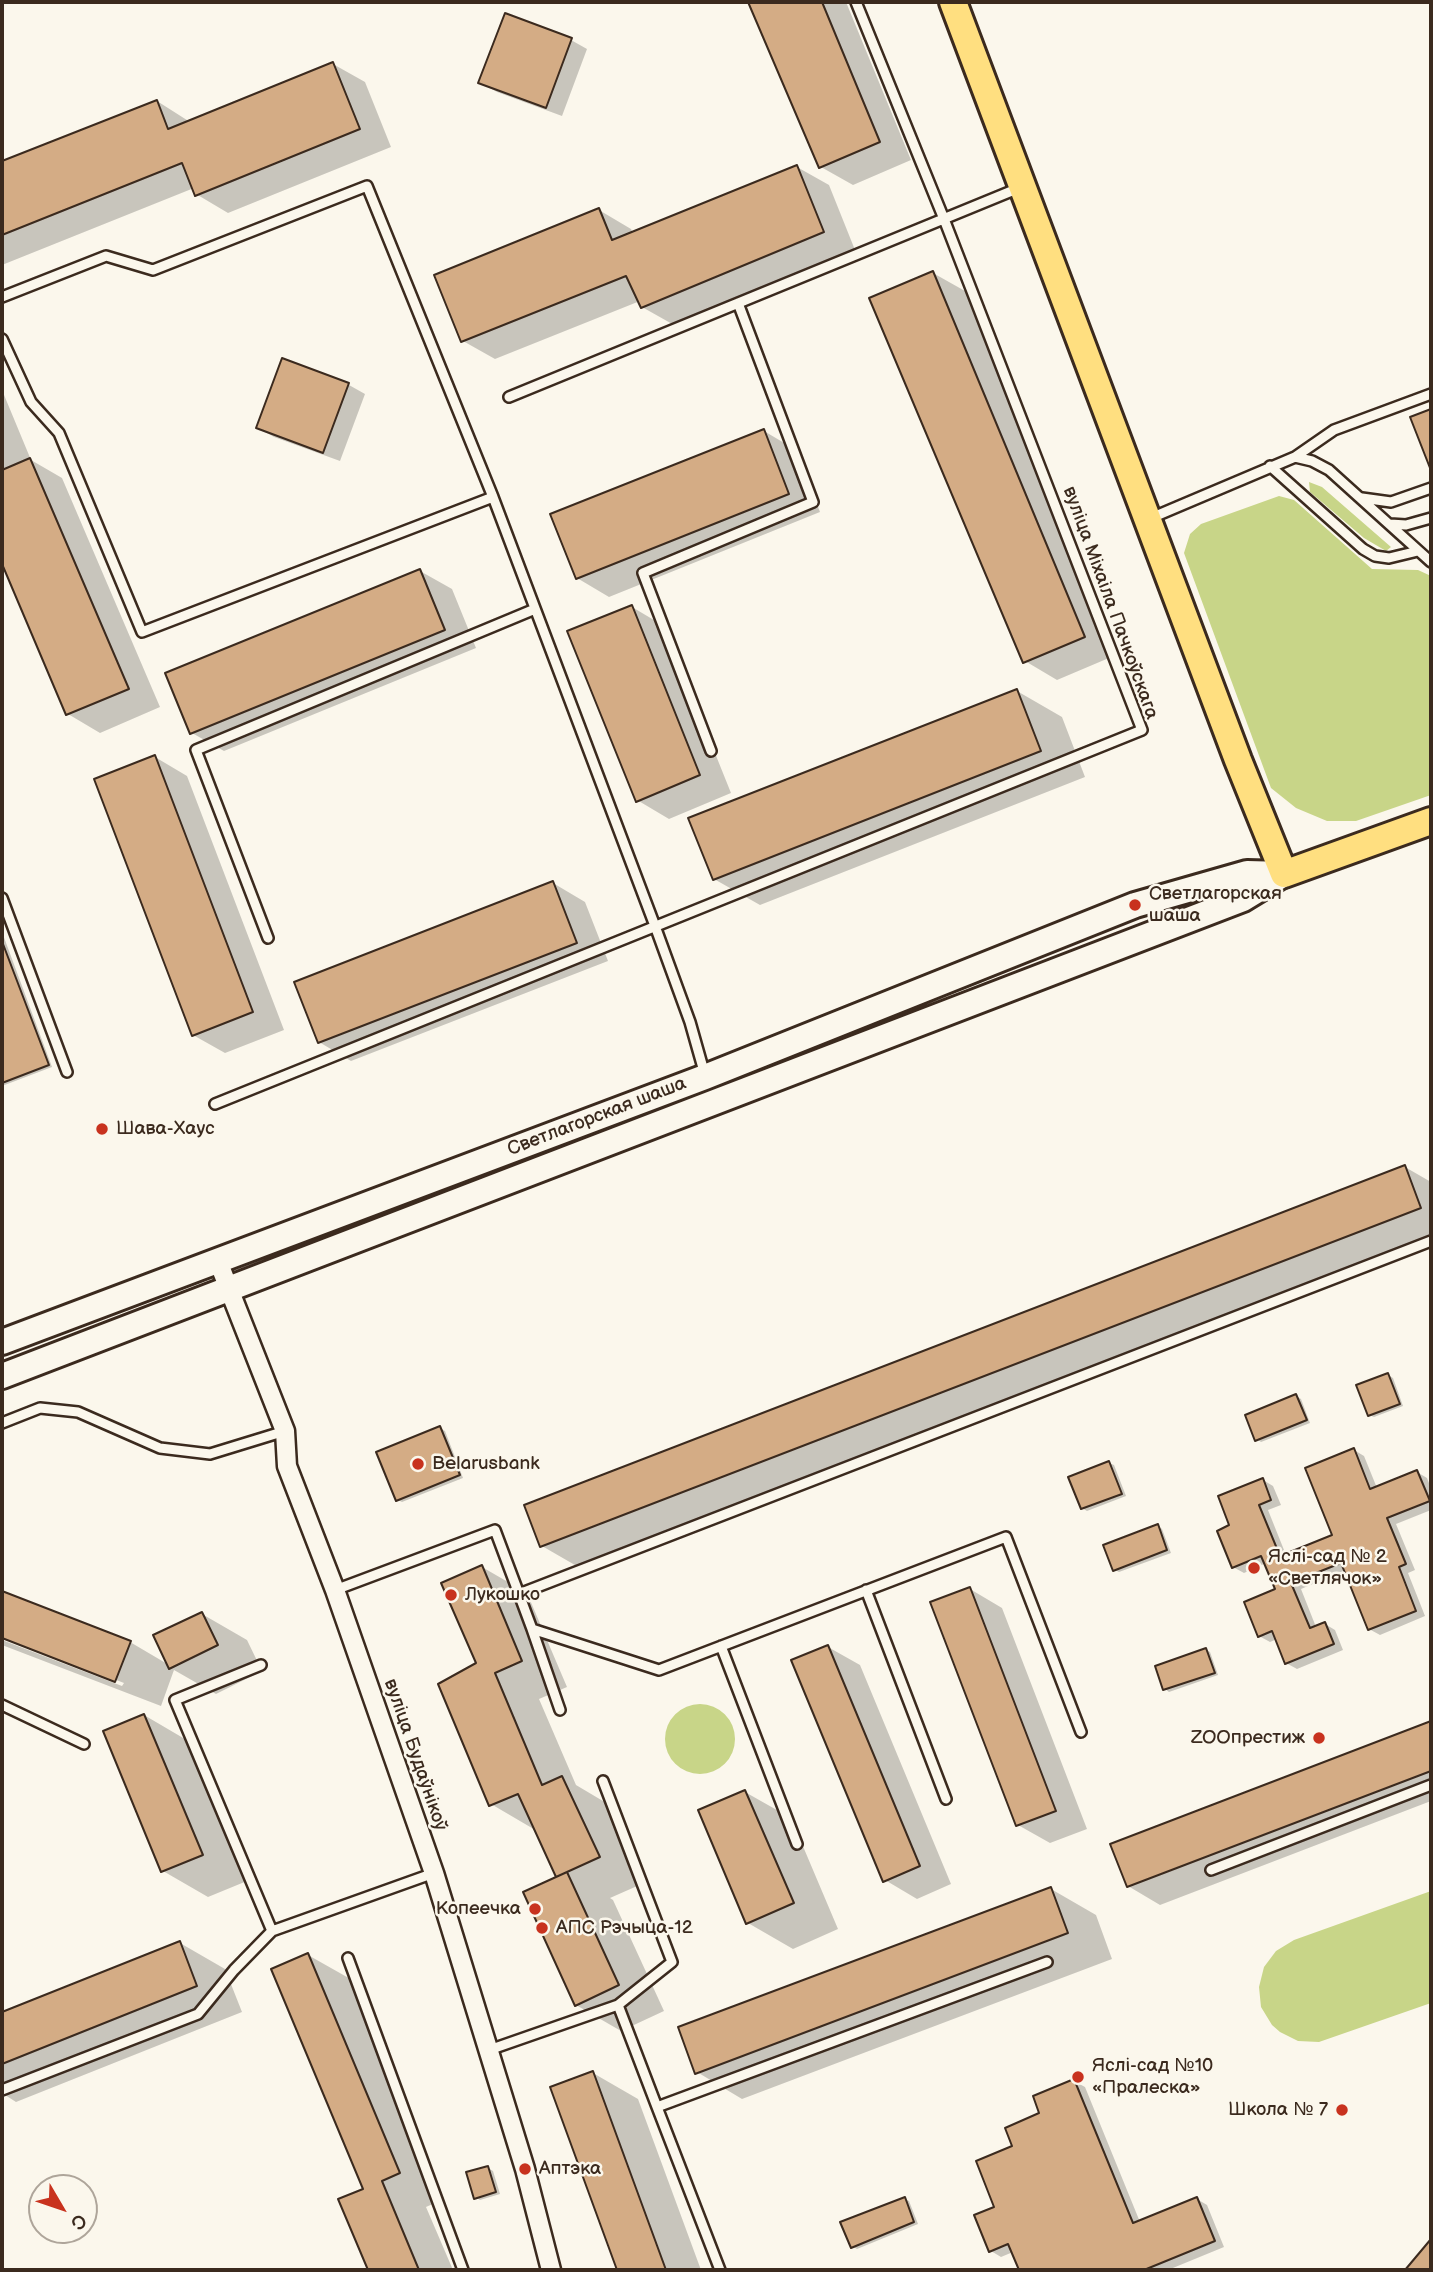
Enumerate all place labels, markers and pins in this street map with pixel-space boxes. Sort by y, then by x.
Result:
place label: Светлагорская шаша [1149,883,1282,927]
marker: Светлагорская шаша [1127,897,1143,913]
place label: Шава-Хаус [116,1118,215,1140]
marker: Шава-Хаус [94,1121,110,1137]
place label: Belarusbank [432,1453,539,1475]
marker: Belarusbank [410,1456,426,1472]
place label: Яслі-сад № 2 «Светлячок» [1268,1546,1387,1590]
marker: Яслі-сад № 2 «Светлячок» [1246,1560,1262,1576]
place label: Лукошко [465,1584,540,1606]
marker: Лукошко [443,1587,459,1603]
place label: ZOOпрестиж [1191,1727,1305,1749]
marker: ZOOпрестиж [1311,1730,1327,1746]
place label: Копеечка [436,1898,521,1920]
marker: Копеечка [527,1901,543,1917]
place label: АПС Рэчыца-12 [556,1917,693,1939]
marker: АПС Рэчыца-12 [534,1920,550,1936]
place label: Яслі-сад №10 «Пралеска» [1092,2055,1213,2099]
marker: Яслі-сад №10 «Пралеска» [1070,2069,1086,2085]
place label: Школа № 7 [1228,2099,1328,2121]
marker: Школа № 7 [1334,2102,1350,2118]
place label: Аптэка [539,2158,601,2180]
marker: Аптэка [517,2161,533,2177]

